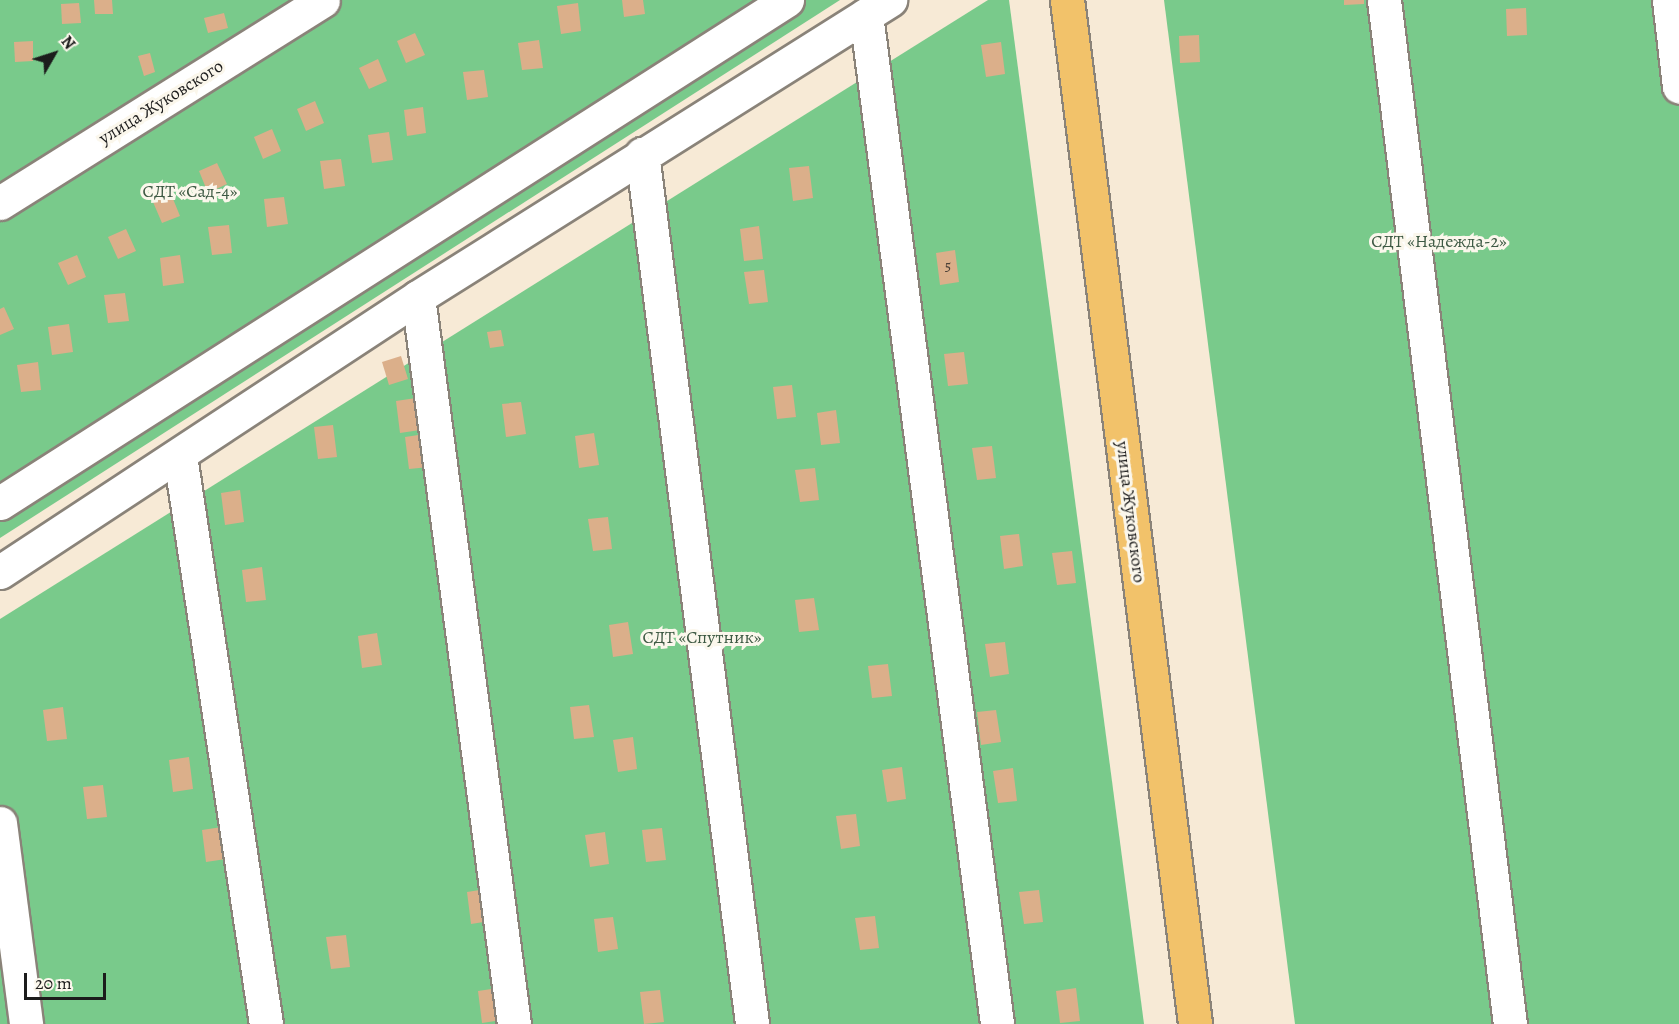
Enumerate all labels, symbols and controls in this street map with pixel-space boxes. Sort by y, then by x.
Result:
north arrow [24,24,84,84]
text: N [56,31,80,54]
street label: улица Жуковского [95,55,227,149]
park label: СДТ «Сад-4» [143,180,237,202]
park label: СДТ «Надежда-2» [1371,230,1507,252]
house number: 5 [945,258,951,276]
street label: улица Жуковского [1112,440,1150,584]
park label: СДТ «Спутник» [643,626,761,648]
scale bar [27,961,110,999]
text: 20 m [35,971,72,995]

